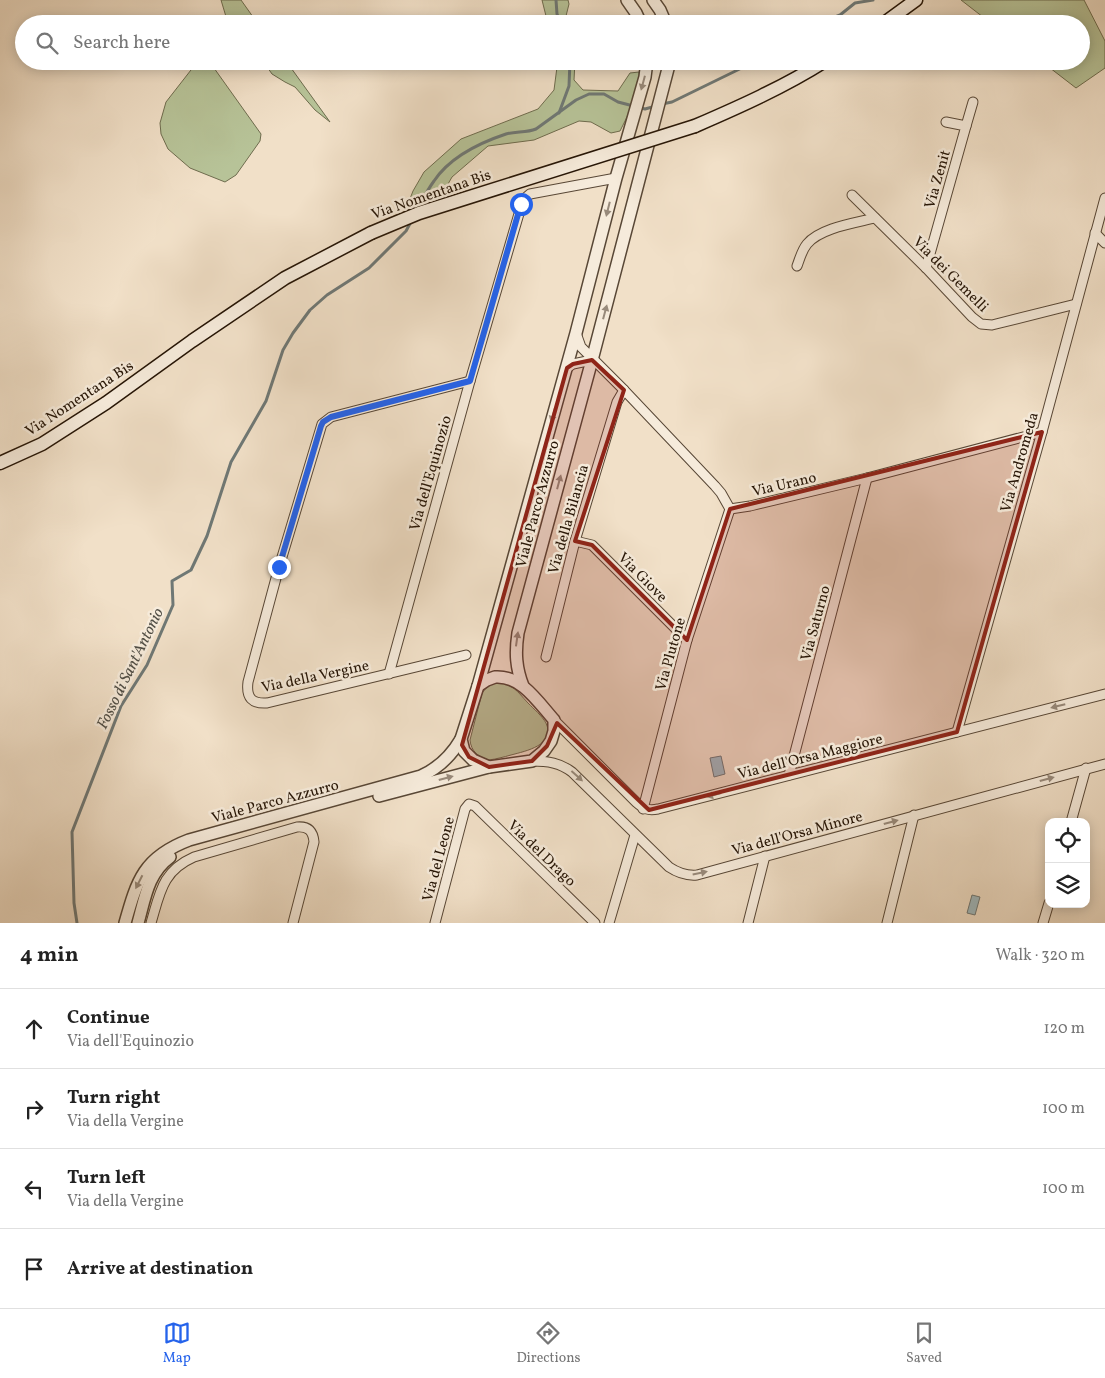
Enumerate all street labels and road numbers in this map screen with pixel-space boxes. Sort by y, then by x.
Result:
street label: Via Zenit [920,148,957,211]
street label: Via Nomentana Bis [369,165,494,226]
street label: Via dei Gemelli [907,232,993,318]
street label: Via Nomentana Bis [22,356,138,442]
street label: Via Andromeda [996,410,1045,515]
street label: Via dell'Equinozio [405,413,458,534]
street label: Viale Parco Azzurro [511,438,566,570]
street label: Via della Bilancia [544,462,595,577]
street label: Via Urano [750,468,819,503]
street label: Via Giove [612,548,672,608]
street label: Via Saturno [796,583,837,663]
street label: Via Plutone [651,615,692,694]
street label: Via della Vergine [260,656,371,699]
street label: Via dell'Orsa Maggiore [736,729,885,786]
street label: Viale Parco Azzurro [209,775,341,830]
street label: Via dell'Orsa Minore [730,807,865,862]
street label: Via del Leone [418,815,461,904]
street label: Via del Drago [502,816,580,892]

